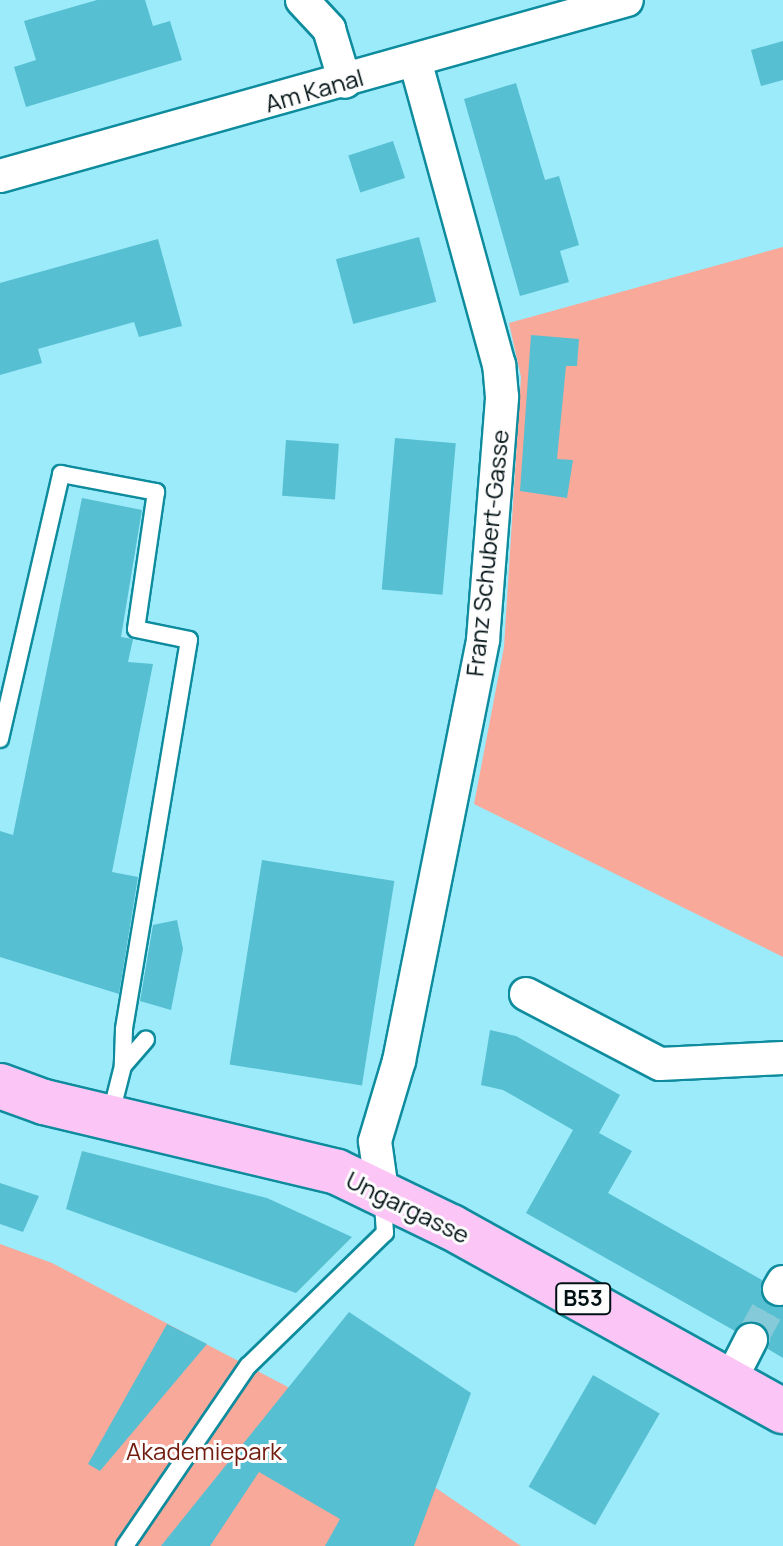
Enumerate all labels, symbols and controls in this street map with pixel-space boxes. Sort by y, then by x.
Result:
street label: Am Kanal [261,62,367,118]
street label: Franz Schubert-Gasse [460,428,514,678]
street label: Ungargasse [342,1165,474,1249]
road number: B53 [555,1281,611,1317]
park label: Akademiepark [126,1437,282,1465]

